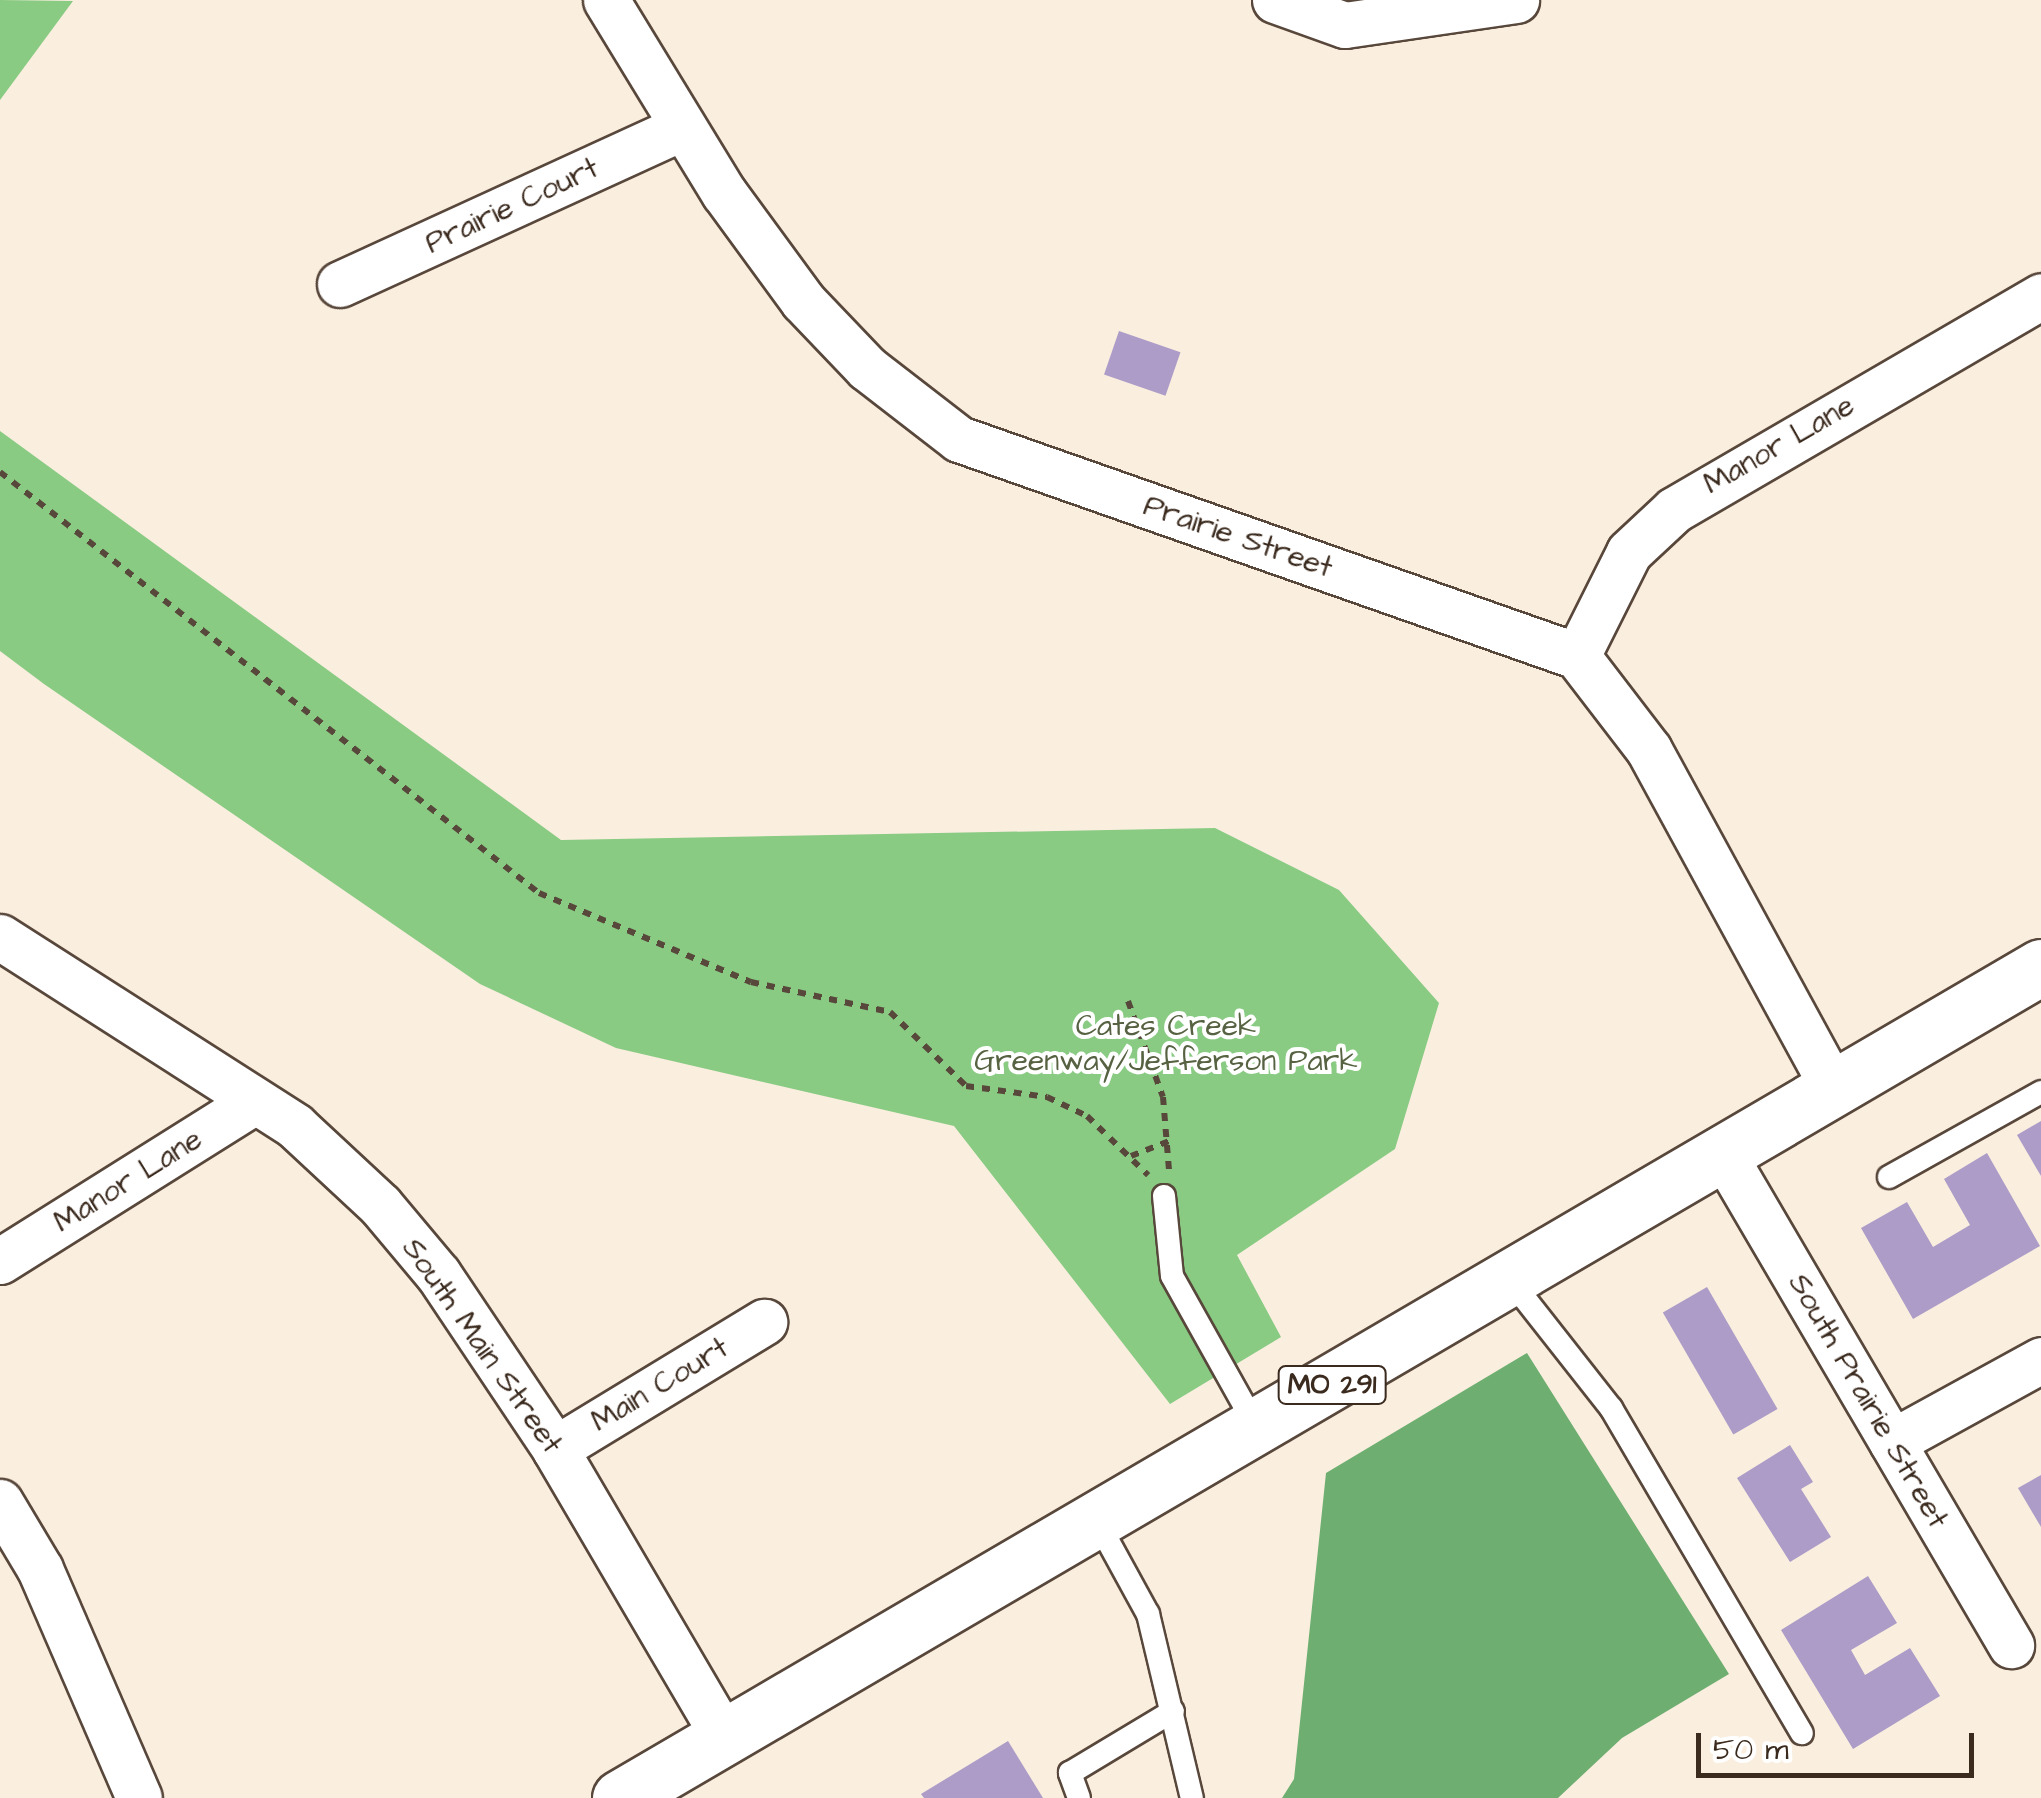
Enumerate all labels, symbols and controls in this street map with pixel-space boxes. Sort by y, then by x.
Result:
street label: Prairie Court [420,150,604,262]
street label: Manor Lane [1697,387,1861,503]
street label: Prairie Street [1139,488,1337,586]
park label: Cates Creek Greenway/Jefferson Park [974,1008,1358,1078]
street label: Manor Lane [47,1121,209,1241]
street label: South Main Street [394,1231,570,1461]
street label: South Prairie Street [1780,1267,1956,1535]
street label: Main Court [585,1330,735,1440]
road number: MO 291 [1277,1362,1387,1408]
scale bar [1701,1713,1978,1775]
text: 50 m [1713,1729,1789,1771]

